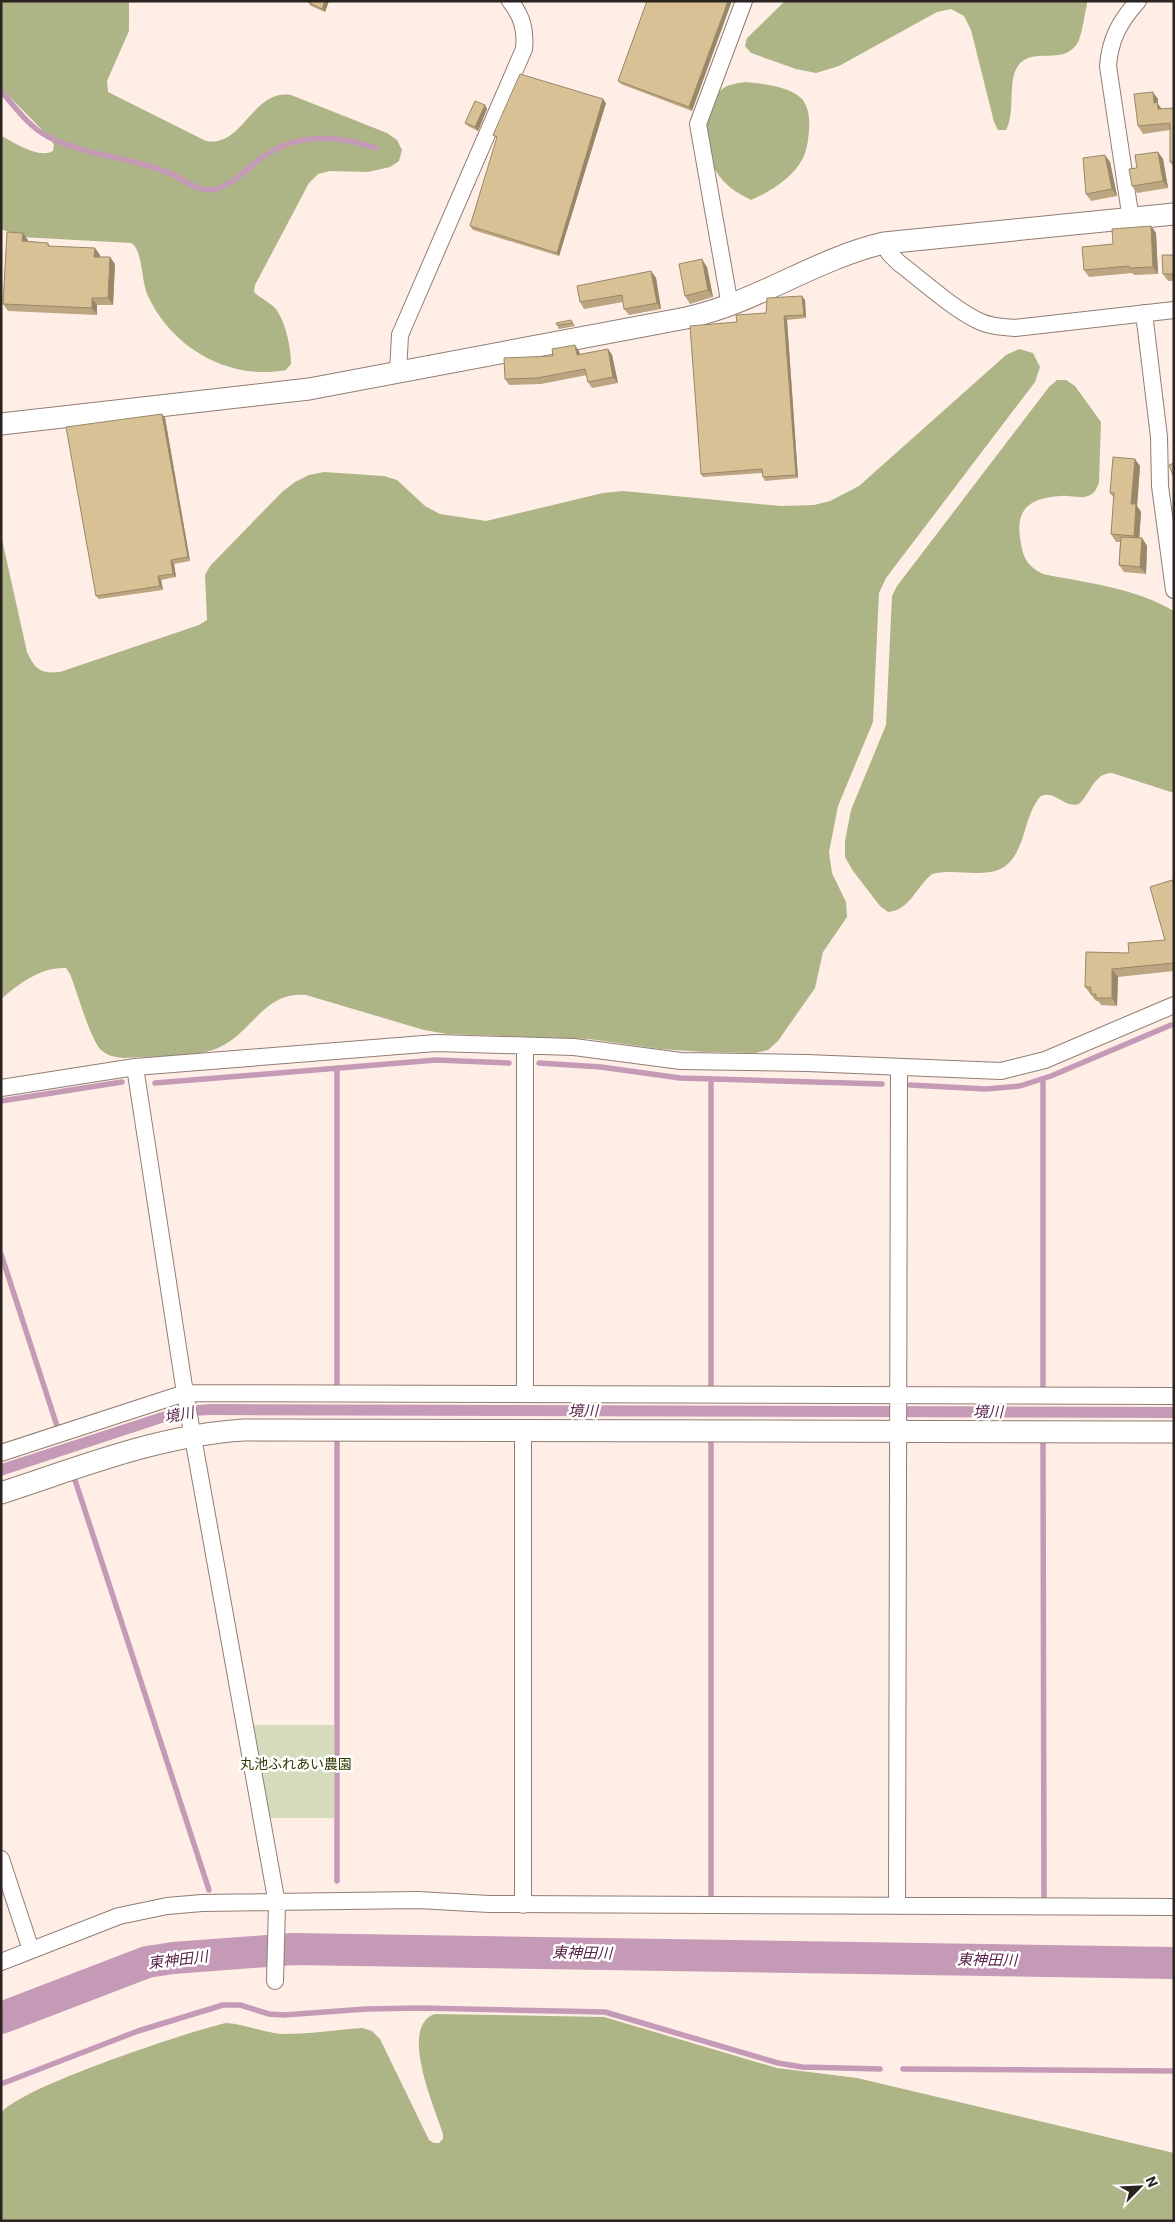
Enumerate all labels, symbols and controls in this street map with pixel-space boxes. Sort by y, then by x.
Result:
water label: 境川 [568,1402,600,1420]
water label: 境川 [163,1403,197,1427]
water label: 境川 [973,1403,1005,1421]
park label: 丸池ふれあい農園 [240,1756,352,1772]
water label: 東神田川 [552,1943,614,1963]
water label: 東神田川 [147,1947,211,1973]
water label: 東神田川 [957,1950,1019,1970]
north arrow [1115,2162,1165,2212]
text: N [1143,2174,1161,2189]

